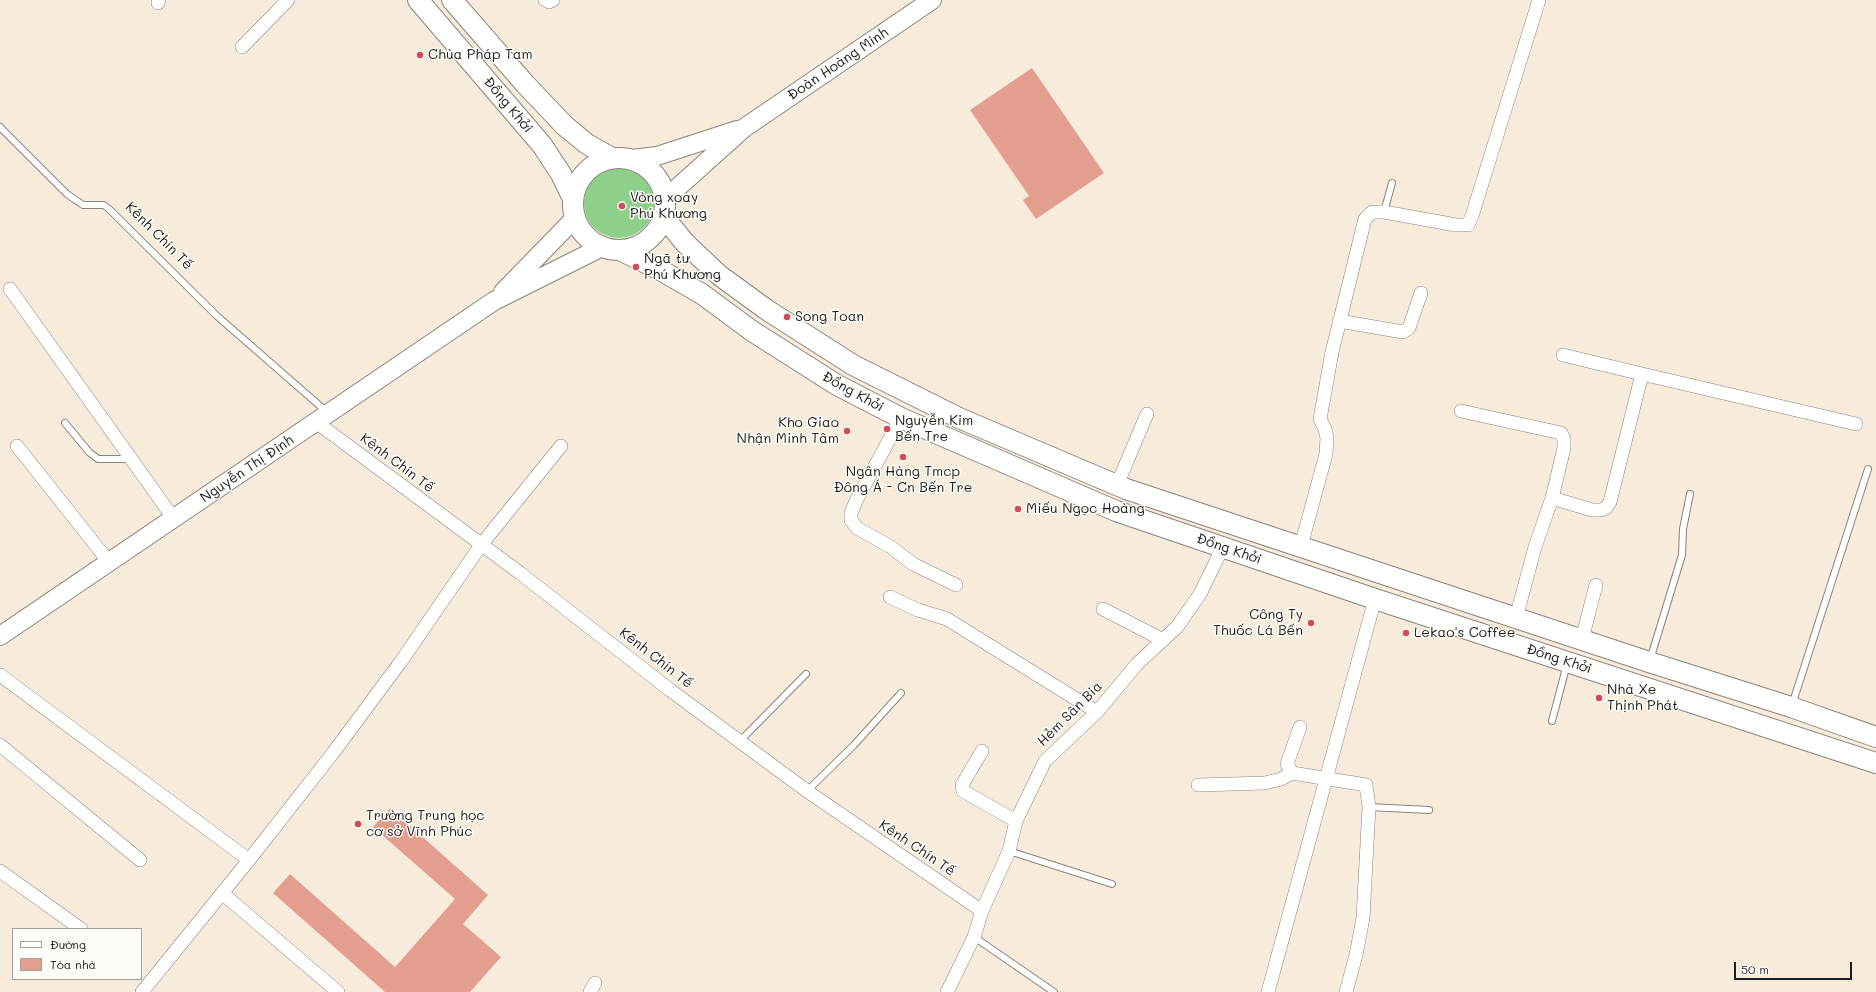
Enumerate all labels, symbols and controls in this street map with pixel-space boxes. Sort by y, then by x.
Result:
street label: Đoàn Hoàng Minh [784,24,892,104]
place label: Chùa Pháp Tam [428,47,533,63]
marker: Chùa Pháp Tam [415,50,425,60]
street label: Đồng Khởi [480,74,536,136]
place label: Vòng xoay Phú Khương [630,190,707,222]
street label: Kênh Chín Tế [122,199,196,273]
marker: Vòng xoay Phú Khương [617,201,627,211]
place label: Ngã tư Phú Khương [644,251,721,284]
marker: Ngã tư Phú Khương [631,262,641,272]
place label: Song Toan [795,309,864,325]
marker: Song Toan [782,312,792,322]
street label: Đồng Khởi [819,368,887,416]
place label: Nguyễn Kim Bến Tre [895,413,973,446]
place label: Kho Giao Nhận Minh Tâm [737,415,839,448]
marker: Nguyễn Kim Bến Tre [882,424,892,434]
marker: Kho Giao Nhận Minh Tâm [842,426,852,436]
street label: Kênh Chín Tế [357,430,437,496]
street label: Nguyễn Thị Định [197,432,297,506]
marker: Ngân Hàng Tmcp Đông Á - Cn Bến Tre [898,452,908,462]
place label: Ngân Hàng Tmcp Đông Á - Cn Bến Tre [834,464,972,496]
place label: Miếu Ngọc Hoàng [1026,501,1145,517]
marker: Miếu Ngọc Hoàng [1013,504,1023,514]
street label: Đồng Khởi [1194,530,1264,568]
place label: Công Ty Thuốc Lá Bến [1213,607,1303,640]
marker: Công Ty Thuốc Lá Bến [1306,618,1316,628]
street label: Kênh Chín Tế [616,624,696,692]
place label: Lekao's Coffee [1414,625,1515,641]
marker: Lekao's Coffee [1401,628,1411,638]
street label: Đồng Khởi [1524,641,1594,677]
street label: Hẻm Sân Bia [1034,678,1106,750]
place label: Nhà Xe Thịnh Phát [1607,682,1678,714]
marker: Nhà Xe Thịnh Phát [1594,693,1604,703]
place label: Trường Trung học cơ sở Vĩnh Phúc [366,808,484,840]
street label: Kênh Chín Tế [876,816,958,880]
marker: Trường Trung học cơ sở Vĩnh Phúc [353,819,363,829]
legend [12,928,142,980]
text: Đường [50,936,86,952]
scale bar [1736,954,1854,980]
text: Tòa nhà [50,956,96,972]
text: 50 m [1741,961,1769,977]

